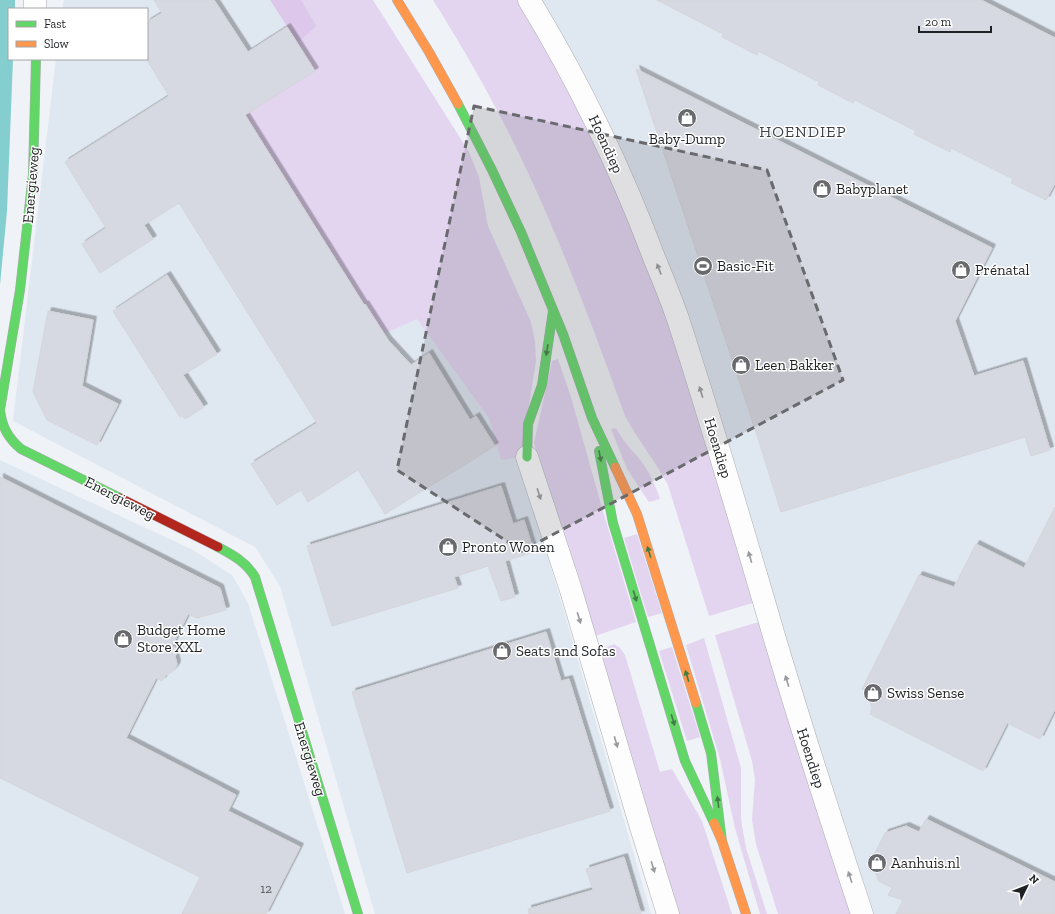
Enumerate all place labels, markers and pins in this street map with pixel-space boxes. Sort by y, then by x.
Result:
shop icon: Baby-Dump [676,107,698,129]
place label: Baby-Dump [649,130,725,148]
shop icon: Babyplanet [811,178,833,200]
place label: Babyplanet [836,180,909,198]
sports icon: Basic-Fit [692,255,714,277]
place label: Basic-Fit [717,257,774,275]
shop icon: Prénatal [950,259,972,281]
place label: Prénatal [975,261,1030,279]
shop icon: Leen Bakker [730,354,752,376]
place label: Leen Bakker [755,356,834,374]
shop icon: Pronto Wonen [437,536,459,558]
place label: Pronto Wonen [462,538,555,556]
place label: Budget Home Store XXL [137,621,226,656]
shop icon: Budget Home Store XXL [112,628,134,650]
shop icon: Seats and Sofas [491,640,513,662]
place label: Seats and Sofas [516,642,616,660]
shop icon: Swiss Sense [862,682,884,704]
place label: Swiss Sense [887,684,964,702]
shop icon: Aanhuis.nl [866,852,888,874]
place label: Aanhuis.nl [891,854,960,872]

